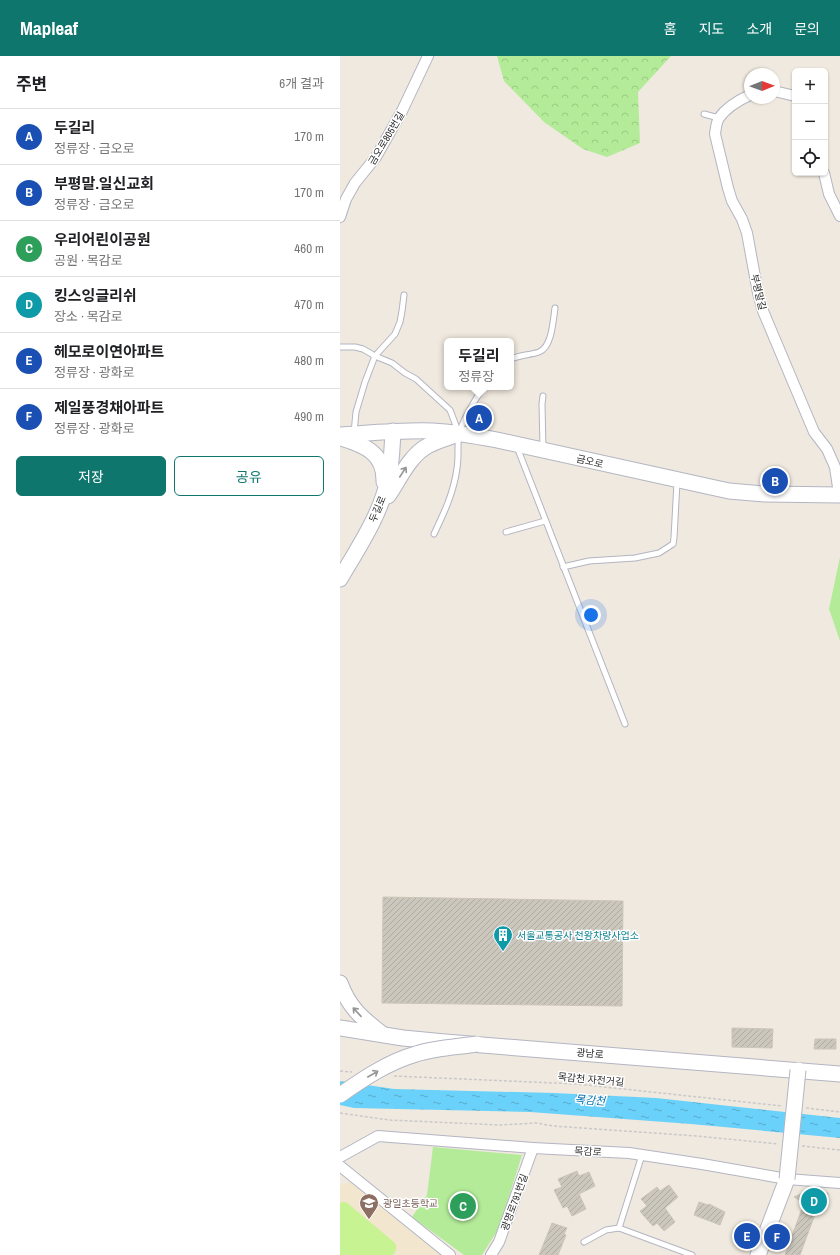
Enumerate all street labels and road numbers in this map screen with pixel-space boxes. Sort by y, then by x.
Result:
street label: 금오로805번길 [365,109,407,167]
street label: 부평말길 [748,273,769,312]
street label: 금오로 [575,452,605,471]
street label: 두길로 [366,494,389,524]
street label: 광남로 [576,1046,604,1061]
street label: 목감천 자전거길 [557,1070,625,1089]
street label: 목감로 [574,1144,602,1159]
street label: 광명로791번길 [498,1172,531,1232]

